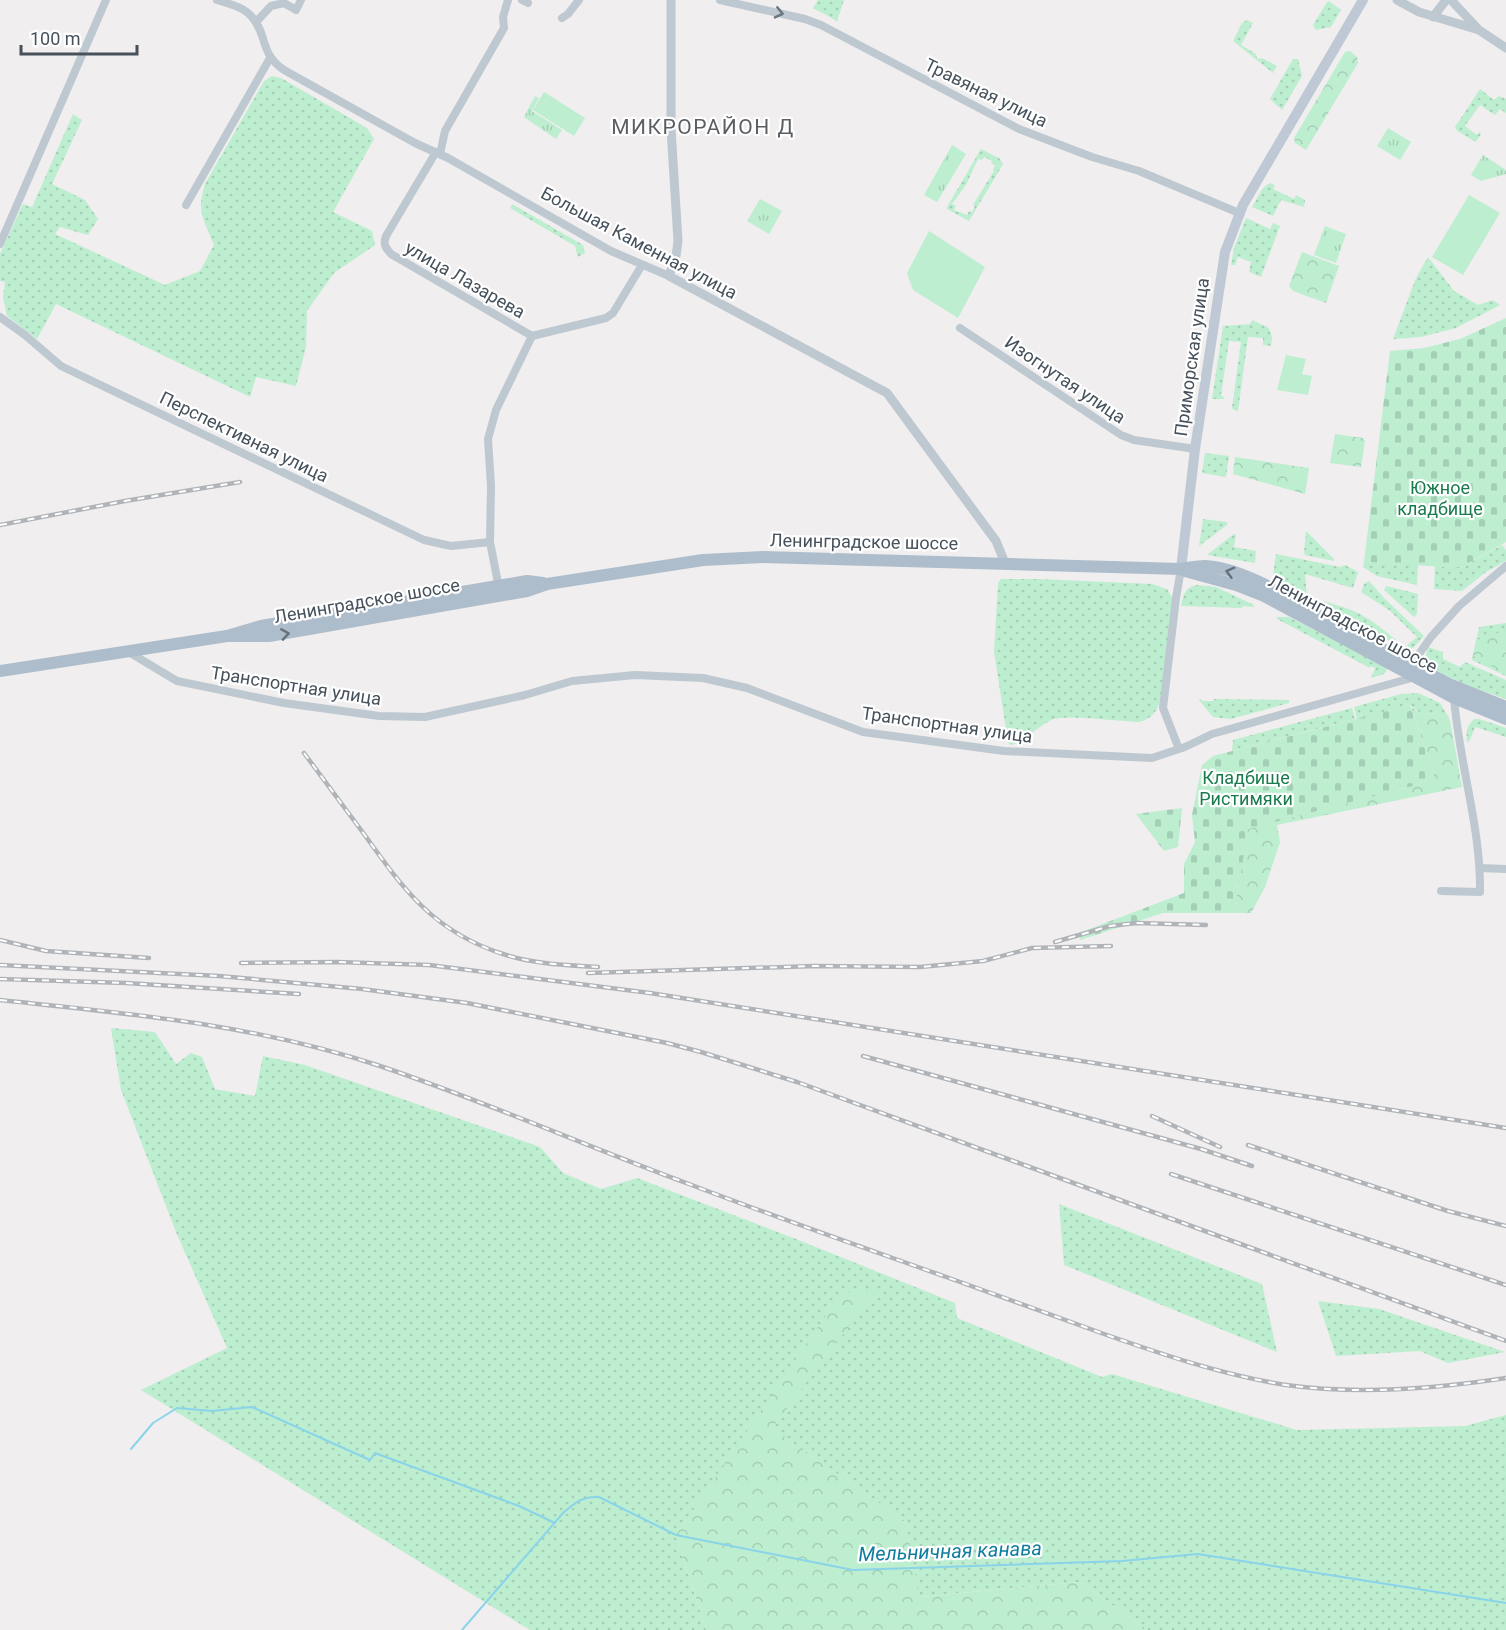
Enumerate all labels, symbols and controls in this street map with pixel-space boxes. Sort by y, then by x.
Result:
one-way arrow [774,6,784,19]
scale bar [21,18,136,56]
text: 100 m [30,28,81,49]
street label: Травяная улица [921,54,1051,131]
district label: МИКРОРАЙОН Д [611,115,795,139]
street label: Большая Каменная улица [538,182,741,303]
street label: улица Лазарева [402,237,529,322]
street label: Приморская улица [1170,276,1213,437]
street label: Изогнутая улица [1001,332,1130,428]
street label: Перспективная улица [157,387,332,487]
park label: Южное кладбище [1397,477,1483,519]
street label: Ленинградское шоссе [770,529,958,554]
one-way arrow [1225,567,1235,580]
street label: Ленинградское шоссе [1265,570,1441,677]
street label: Ленинградское шоссе [272,574,461,627]
one-way arrow [281,628,290,640]
street label: Транспортная улица [209,662,383,709]
street label: Транспортная улица [860,702,1034,747]
park label: Кладбище Ристимяки [1199,767,1293,809]
water label: Мельничная канава [858,1536,1042,1566]

